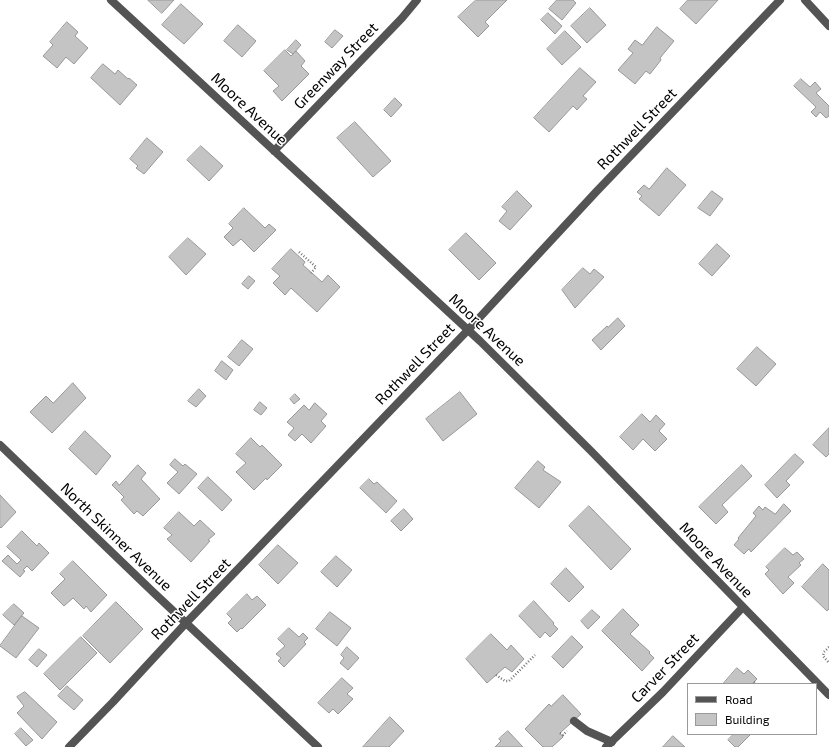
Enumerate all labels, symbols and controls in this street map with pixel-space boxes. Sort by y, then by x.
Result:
street label: Greenway Street [290,19,382,113]
street label: Moore Avenue [207,69,291,149]
street label: Rothwell Street [594,84,680,174]
street label: Moore Avenue [445,290,529,370]
street label: Rothwell Street [372,319,458,409]
street label: North Skinner Avenue [57,479,175,595]
street label: Moore Avenue [676,519,756,601]
street label: Rothwell Street [148,554,234,644]
street label: Carver Street [627,629,703,707]
legend [687,683,817,735]
text: Road [725,692,753,706]
text: Building [725,712,769,726]

